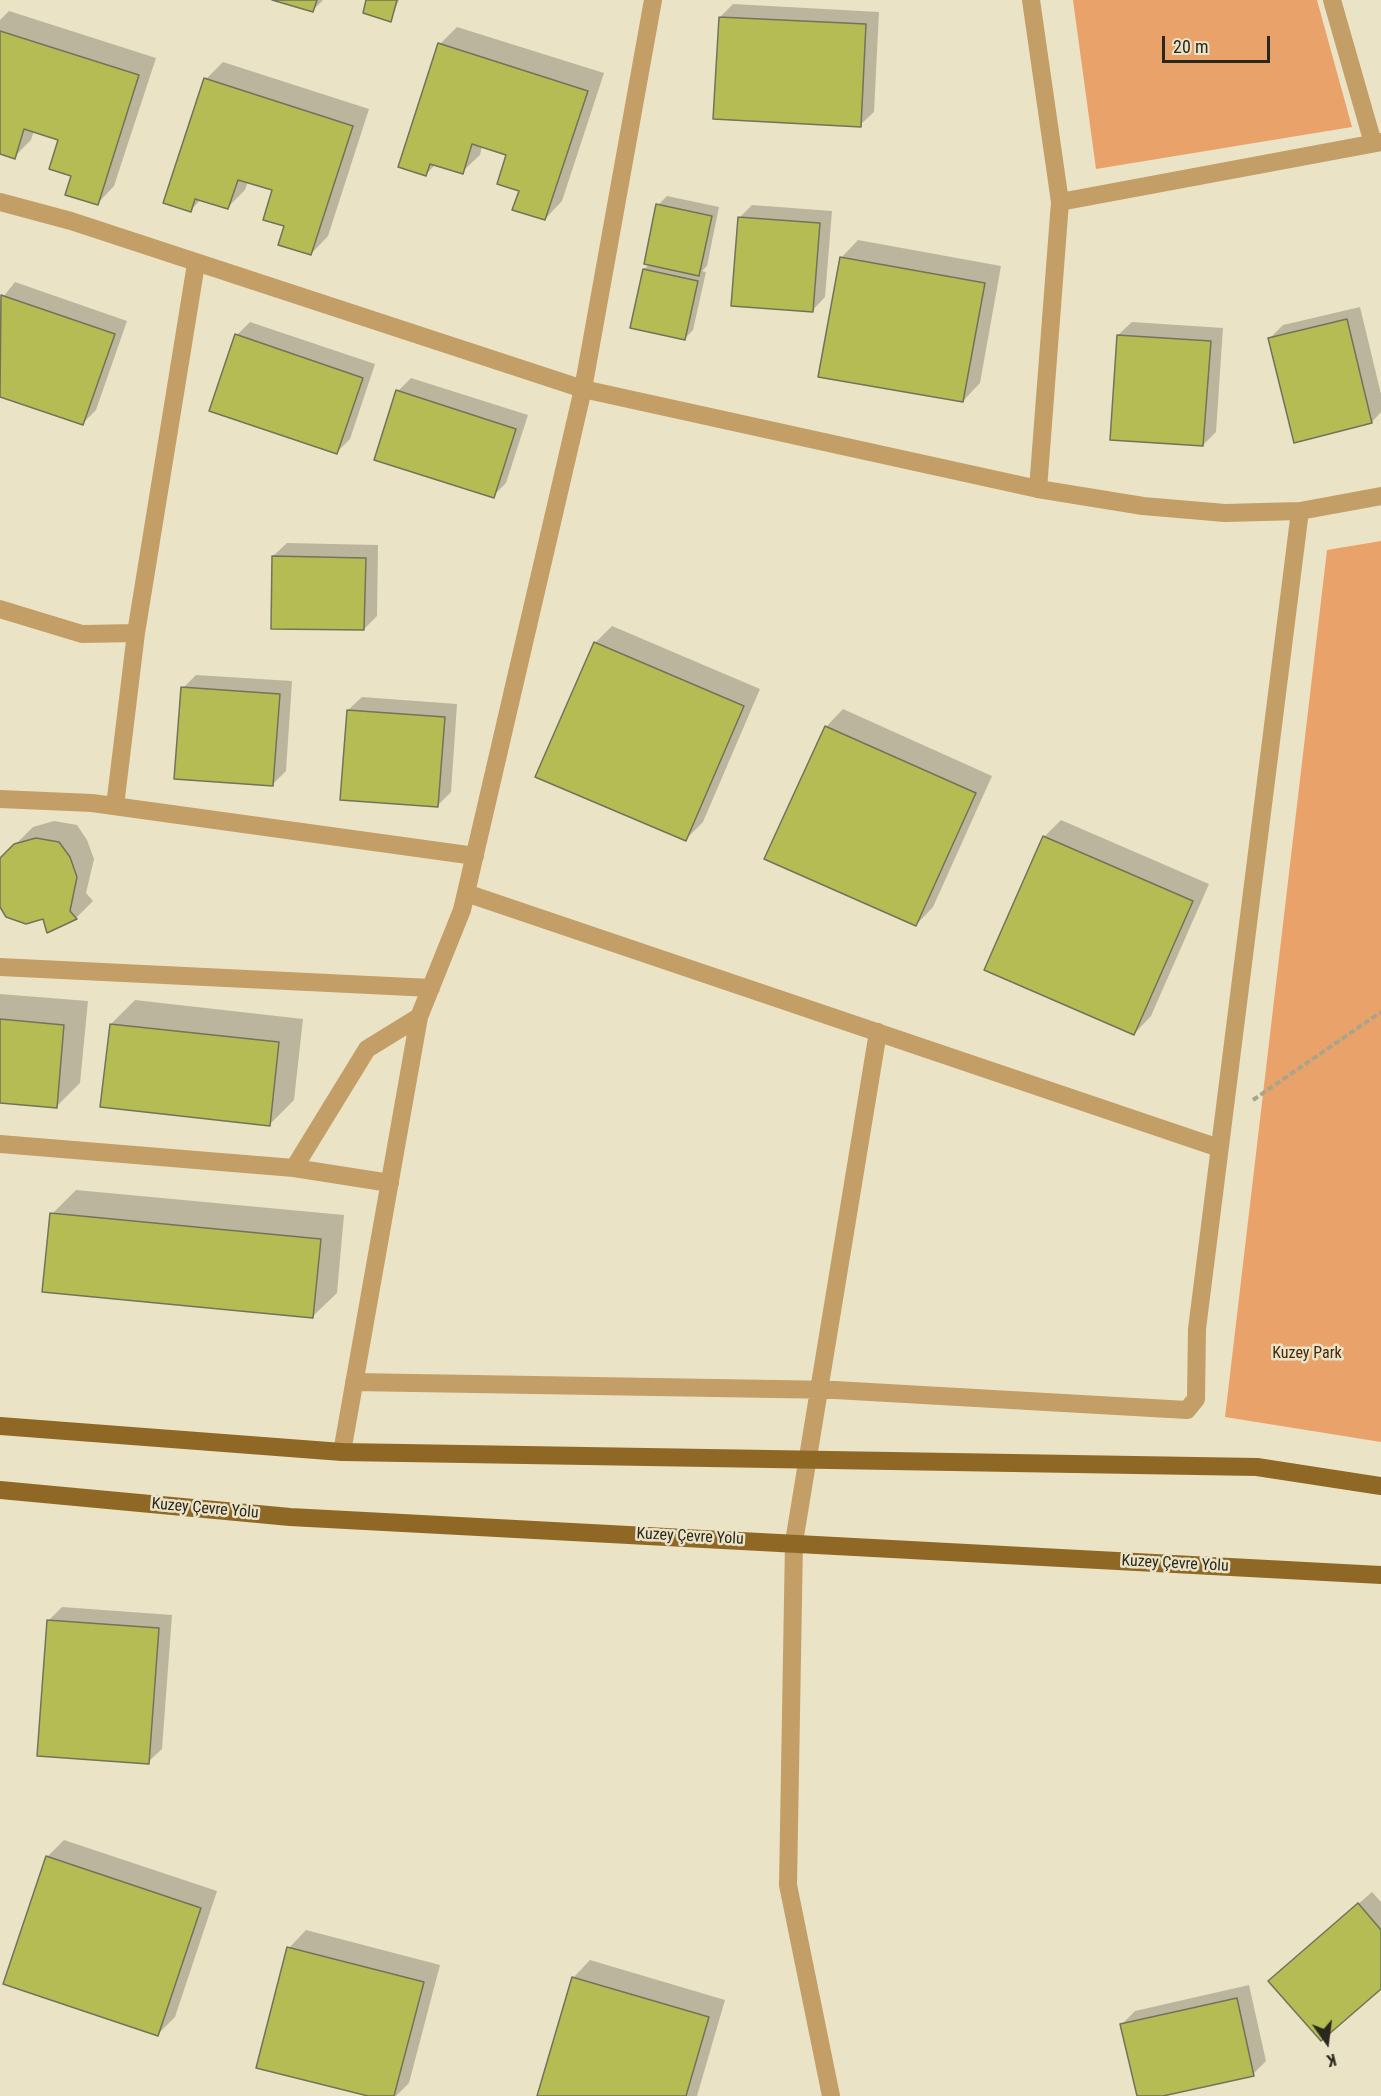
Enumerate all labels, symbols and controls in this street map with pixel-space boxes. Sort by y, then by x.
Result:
scale bar [1165,24,1273,62]
text: 20 m [1173,36,1208,57]
park label: Kuzey Park [1272,1344,1342,1364]
street label: Kuzey Çevre Yolu [151,1495,259,1523]
street label: Kuzey Çevre Yolu [636,1525,744,1549]
street label: Kuzey Çevre Yolu [1121,1552,1229,1576]
north arrow [1297,2012,1357,2072]
text: K [1325,2050,1338,2070]

